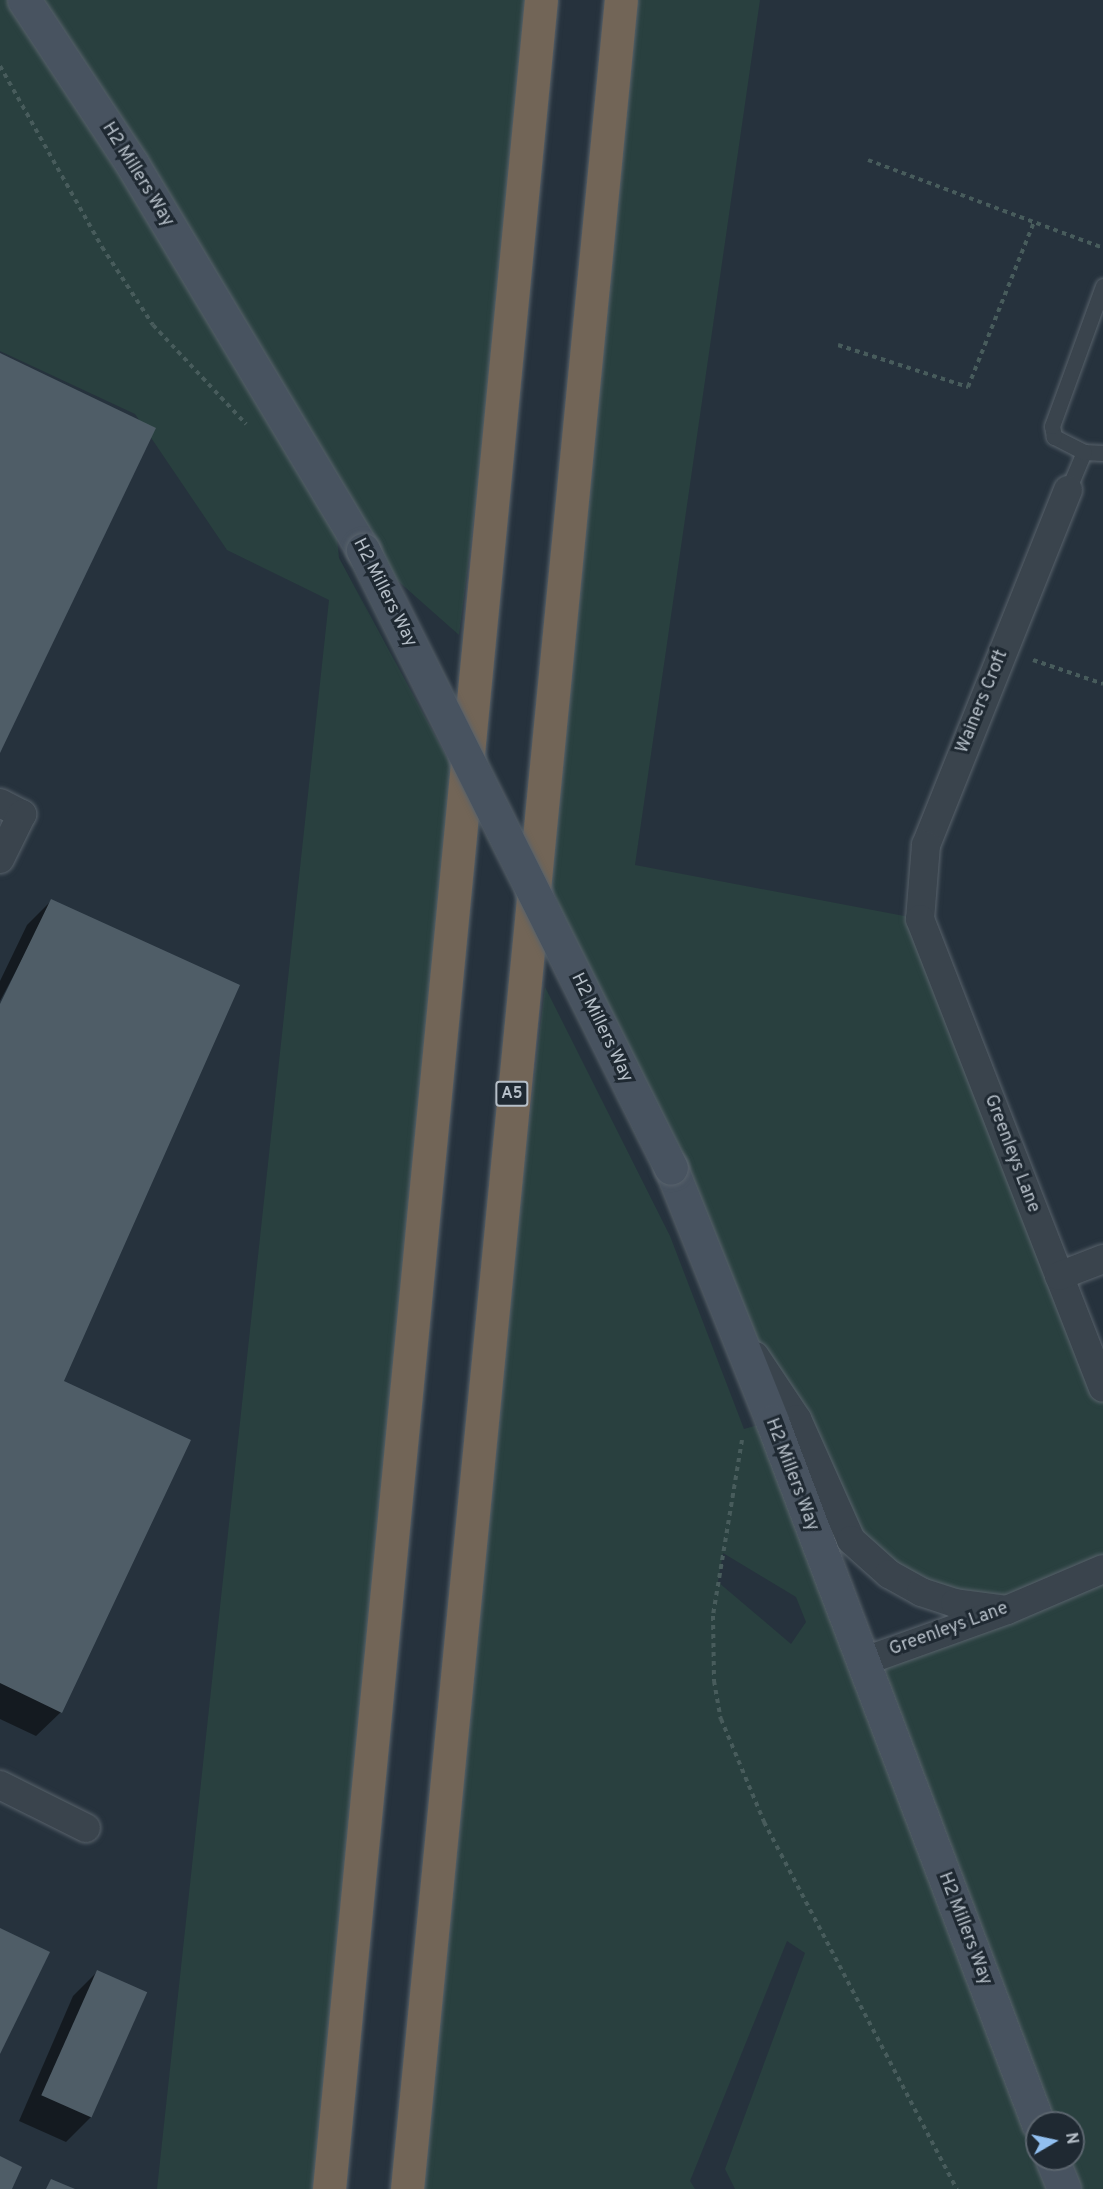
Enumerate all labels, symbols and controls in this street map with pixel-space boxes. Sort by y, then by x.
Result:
street label: H2 Millers Way [96,119,178,231]
street label: H2 Millers Way [347,535,421,651]
street label: Wainers Croft [952,647,1014,757]
street label: H2 Millers Way [565,970,637,1086]
road number: A5 [494,1081,530,1107]
street label: Greenleys Lane [979,1092,1043,1216]
street label: H2 Millers Way [760,1415,822,1535]
street label: Greenleys Lane [887,1599,1011,1661]
street label: H2 Millers Way [933,1869,995,1989]
north arrow [1025,2111,1085,2171]
text: N [1060,2131,1082,2146]

